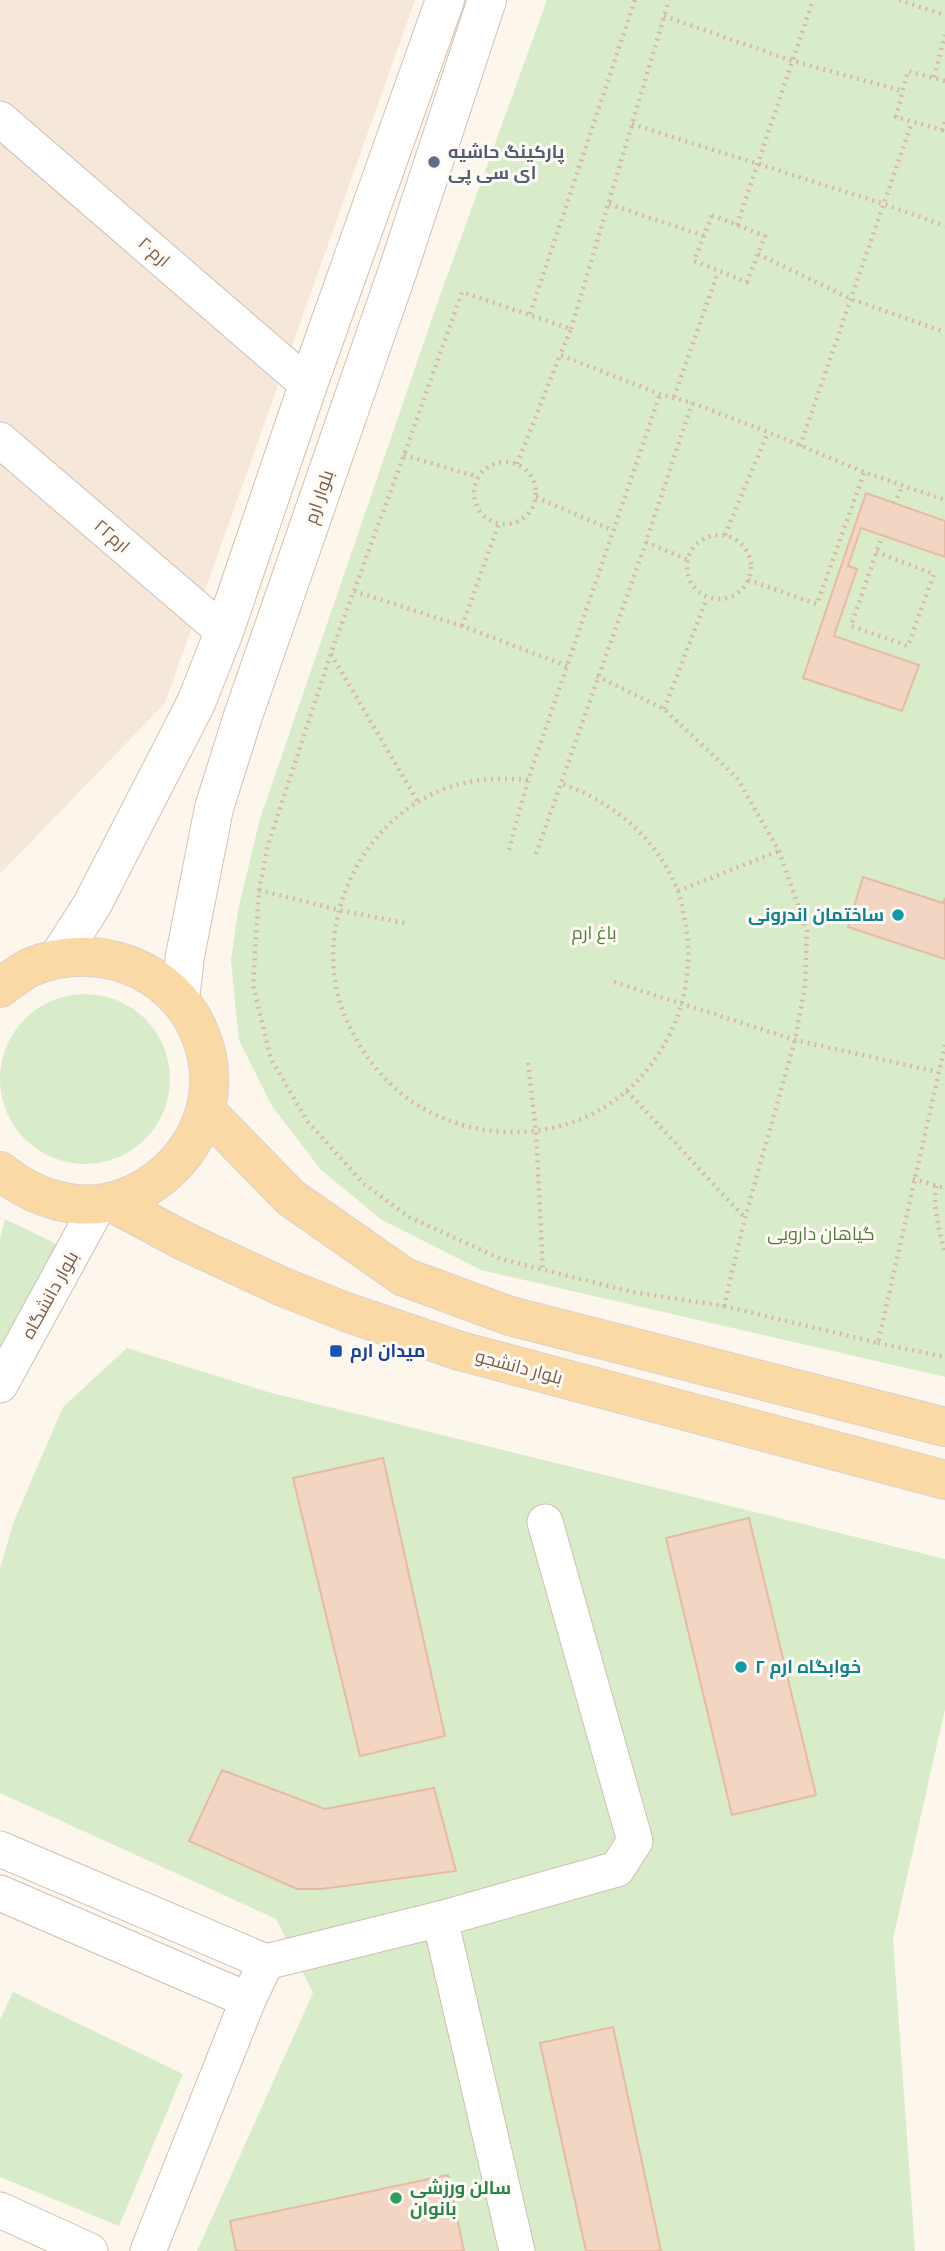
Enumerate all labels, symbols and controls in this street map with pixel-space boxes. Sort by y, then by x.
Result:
place label: پارکینگ حاشیه ای سی پی [448,142,565,186]
marker: پارکینگ حاشیه ای سی پی [426,154,442,170]
street label: ارم۲۰ [132,233,174,273]
street label: بلوار ارم [301,468,340,527]
street label: ارم۲۲ [88,515,134,559]
place label: ساختمان اندرونی [748,905,884,928]
marker: ساختمان اندرونی [890,907,906,923]
park label: باغ ارم [571,923,617,946]
park label: گیاهان دارویی [767,1224,875,1247]
street label: بلوار دانشگاه [18,1248,85,1344]
place label: میدان ارم [350,1341,425,1364]
marker: میدان ارم [328,1343,344,1359]
street label: بلوار دانشجو [472,1346,565,1391]
place label: خوابگاه ارم ۲ [755,1657,861,1680]
marker: خوابگاه ارم ۲ [733,1659,749,1675]
place label: سالن ورزشی بانوان [410,2178,511,2222]
marker: سالن ورزشی بانوان [388,2190,404,2206]

